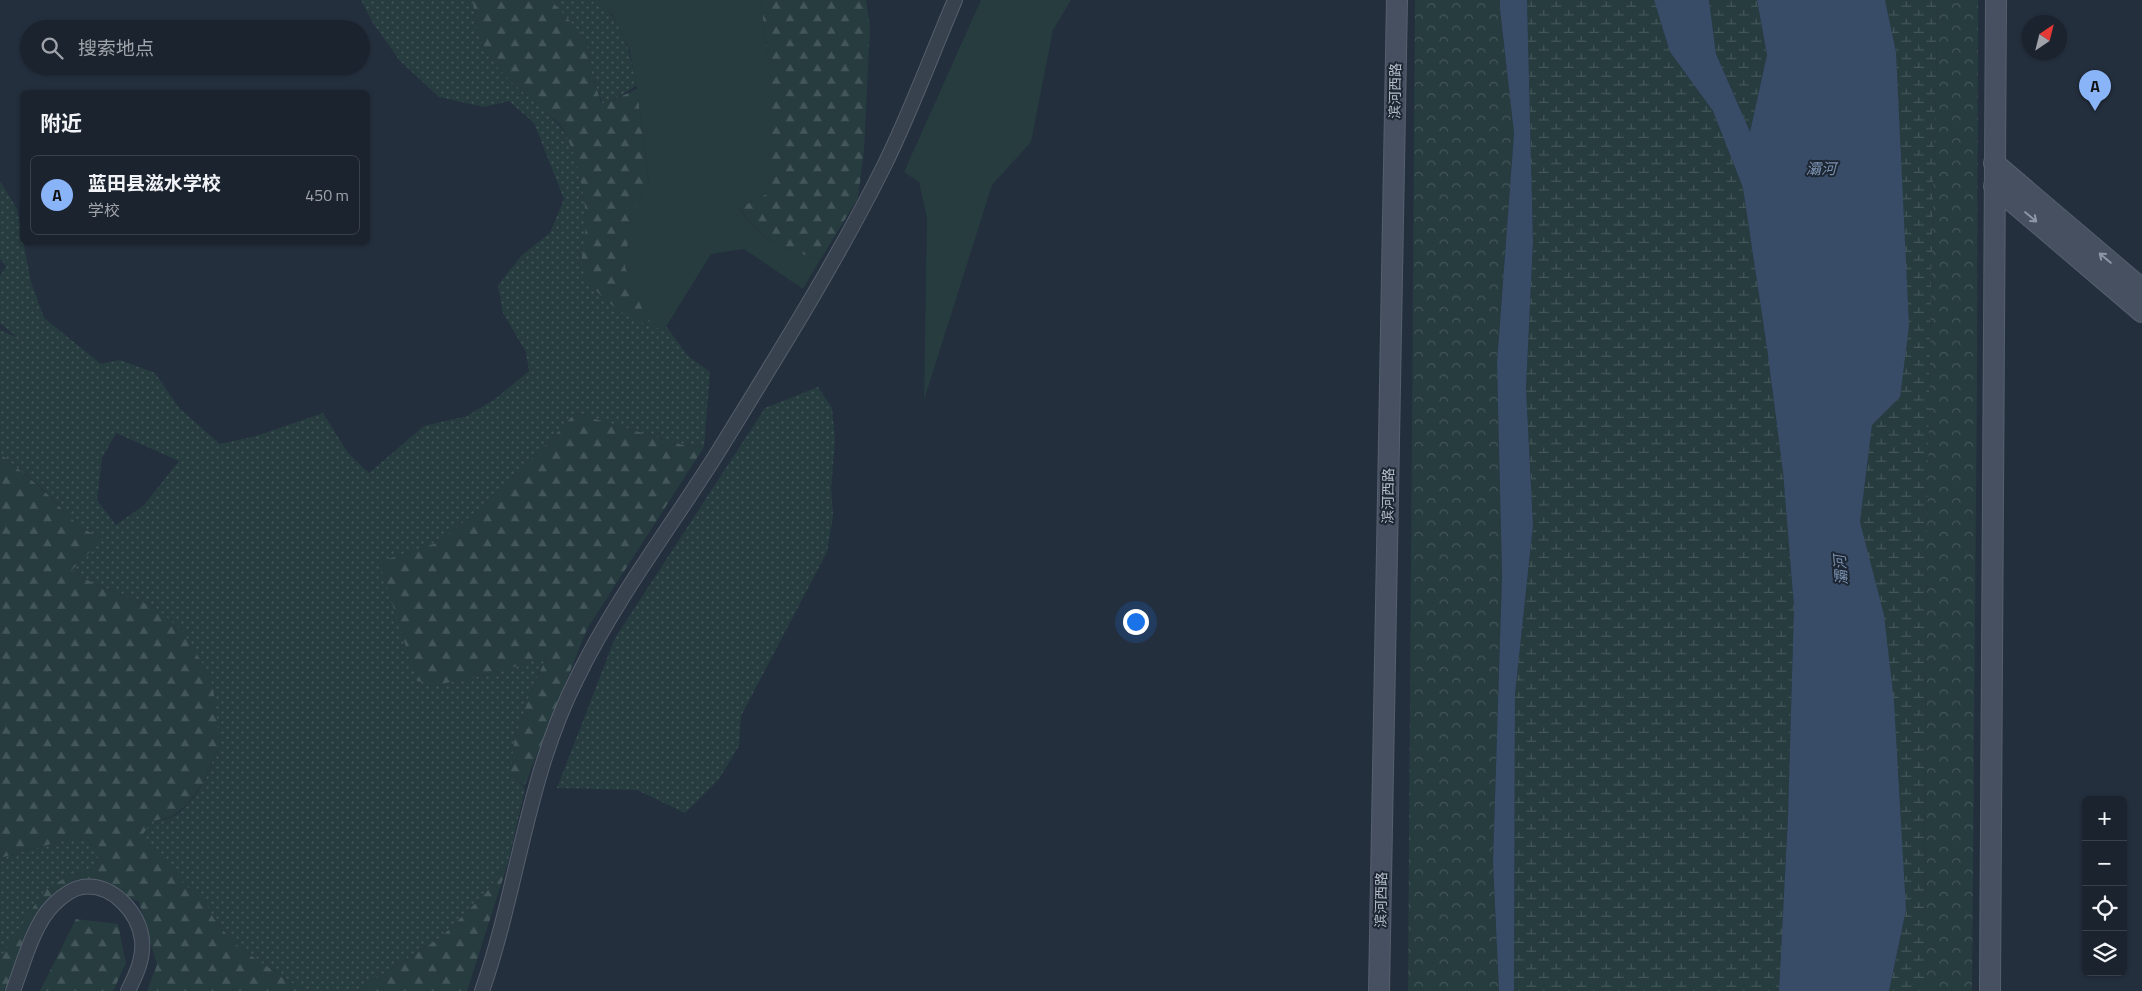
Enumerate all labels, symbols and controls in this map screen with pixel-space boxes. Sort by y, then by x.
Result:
north arrow [2022,15,2067,60]
search box [20,20,370,75]
text: 搜索地点 [78,33,154,62]
icon: search [38,34,66,62]
street label: 滨河西路 [1384,63,1405,119]
pin: A [2079,70,2111,111]
text: 附近 [40,107,82,139]
water label: 灞河 [1806,157,1839,180]
text: 蓝田县滋水学校 [88,168,221,197]
text: A [52,183,62,207]
text: 450 m [305,183,349,207]
text: 学校 [88,198,120,222]
one-way arrow [2024,212,2037,223]
one-way arrow [2099,252,2112,263]
street label: 滨河西路 [1377,468,1398,524]
water label: 灞河 [1827,551,1853,586]
your location [1123,609,1149,635]
map controls [2082,796,2127,976]
button: + [2082,796,2127,841]
button: − [2082,841,2127,886]
street label: 滨河西路 [1370,872,1391,928]
button: locate [2082,886,2127,931]
button: layers [2082,931,2127,976]

